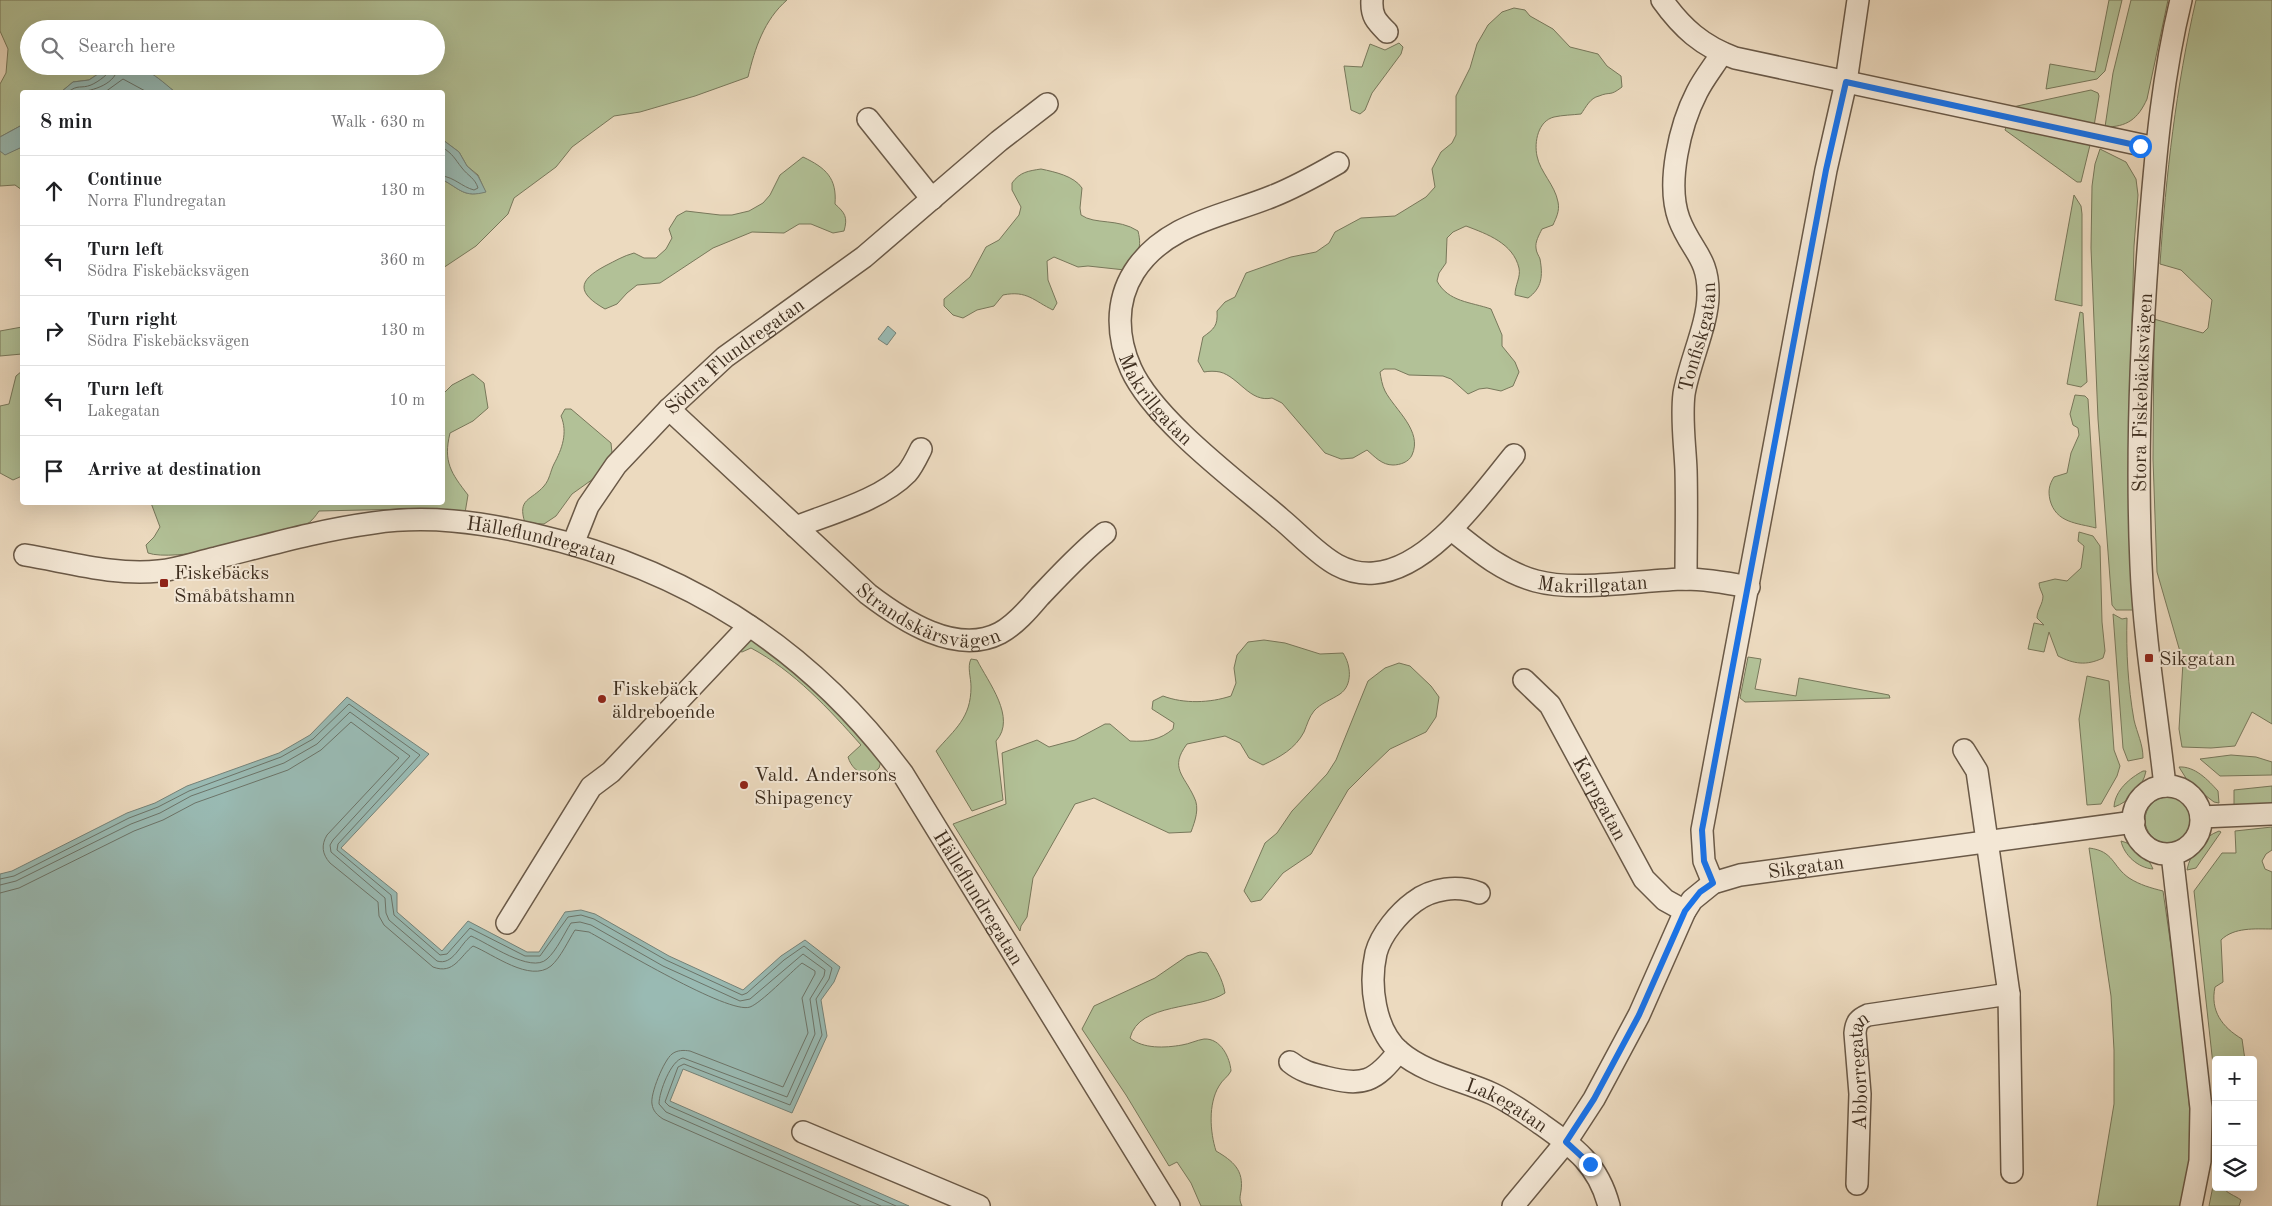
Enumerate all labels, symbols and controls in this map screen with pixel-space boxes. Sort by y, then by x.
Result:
search box [20,20,445,75]
icon: search [38,34,66,62]
text: Search here [78,38,175,57]
text: 8 min [40,112,93,133]
text: Walk · 630 m [330,115,425,131]
route start [2129,135,2152,158]
text: Continue [87,171,162,190]
icon: ahead [40,177,68,205]
text: 130 m [380,183,425,199]
text: Norra Flundregatan [87,194,226,210]
text: Turn left [87,241,164,260]
icon: left [40,247,68,275]
text: 360 m [380,253,425,269]
text: Södra Fiskebäcksvägen [87,264,249,280]
street label: Tonfiskgatan [1677,281,1720,394]
street label: Stora Fiskebäcksvägen [2131,292,2157,492]
street label: Södra Flundregatan [662,295,809,419]
text: Turn right [87,311,177,330]
icon: right [40,317,68,345]
text: 130 m [380,323,425,339]
text: Södra Fiskebäcksvägen [87,334,249,350]
street label: Makrillgatan [1114,351,1196,450]
text: Turn left [87,381,164,400]
icon: left [40,387,68,415]
text: 10 m [389,393,425,409]
text: Lakegatan [87,404,160,420]
icon: arrive [40,457,68,485]
text: Arrive at destination [87,461,261,480]
street label: Hälleflundregatan [465,514,619,570]
place label: Fiskebäcks Småbåtshamn [174,564,296,607]
street label: Makrillgatan [1536,573,1649,598]
marker: Fiskebäcks Småbåtshamn [158,577,170,589]
street label: Strandskärsvägen [851,580,1004,653]
place label: Sikgatan [2159,650,2236,670]
marker: Sikgatan [2143,652,2155,664]
place label: Fiskebäck äldreboende [612,680,715,723]
marker: Fiskebäck äldreboende [596,693,608,705]
street label: Karpgatan [1568,754,1629,845]
place label: Vald. Andersons Shipagency [754,766,897,809]
marker: Vald. Andersons Shipagency [738,779,750,791]
street label: Hälleflundregatan [928,828,1026,969]
street label: Sikgatan [1767,853,1846,883]
street label: Abborregatan [1847,1008,1873,1130]
map controls [2212,1056,2257,1191]
button: + [2212,1056,2257,1101]
street label: Lakegatan [1463,1076,1551,1138]
button: − [2212,1101,2257,1146]
button: layers [2212,1146,2257,1191]
route end [1579,1153,1602,1176]

